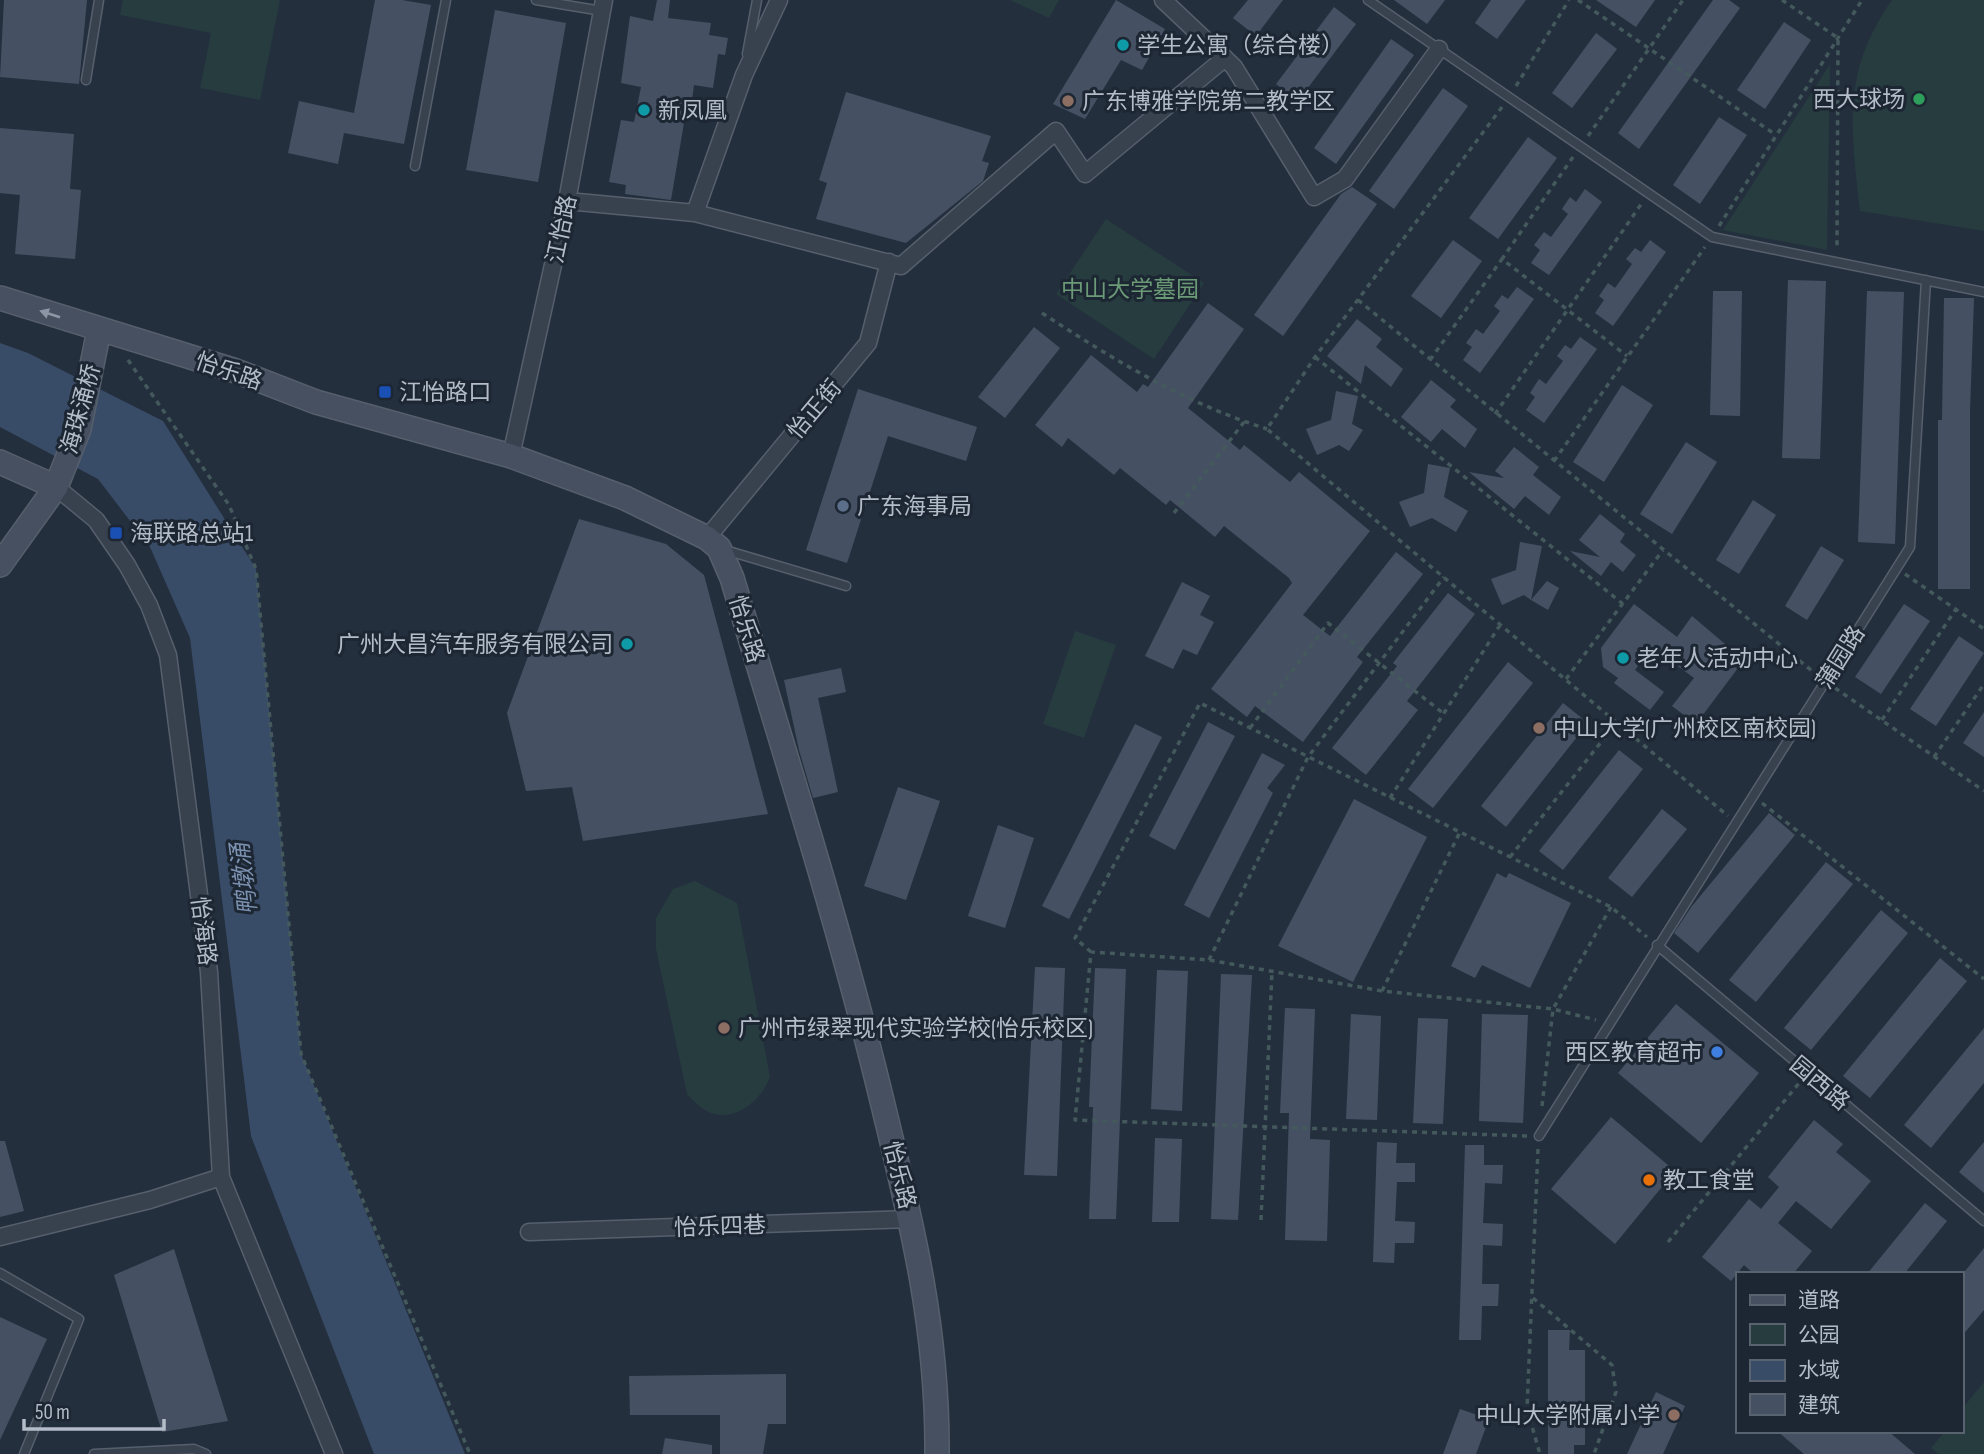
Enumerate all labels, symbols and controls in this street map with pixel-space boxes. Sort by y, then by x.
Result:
place label: 学生公寓（综合楼） [1137,32,1344,60]
marker: 学生公寓（综合楼） [1115,37,1131,53]
place label: 西大球场 [1813,86,1905,114]
place label: 广东博雅学院第二教学区 [1082,88,1335,116]
marker: 西大球场 [1911,91,1927,107]
marker: 广东博雅学院第二教学区 [1060,93,1076,109]
place label: 新凤凰 [658,97,727,125]
marker: 新凤凰 [636,102,652,118]
street label: 江怡路 [541,193,583,266]
park label: 中山大学墓园 [1061,276,1199,304]
one-way arrow [39,308,60,319]
street label: 怡乐路 [191,347,266,396]
street label: 海珠涌桥 [56,361,106,457]
street label: 怡正街 [782,374,848,445]
place label: 江怡路口 [399,379,491,407]
marker: 江怡路口 [377,384,393,400]
place label: 广东海事局 [857,493,972,521]
marker: 广东海事局 [835,498,851,514]
place label: 海联路总站1 [130,520,253,548]
marker: 海联路总站1 [108,525,124,541]
street label: 怡乐路 [723,592,770,666]
street label: 蒲园路 [1811,621,1871,694]
place label: 广州大昌汽车服务有限公司 [337,631,613,659]
marker: 广州大昌汽车服务有限公司 [619,636,635,652]
place label: 老年人活动中心 [1637,645,1798,673]
marker: 老年人活动中心 [1615,650,1631,666]
place label: 中山大学(广州校区南校园) [1553,715,1816,743]
marker: 中山大学(广州校区南校园) [1531,720,1547,736]
water label: 鸭墩涌 [225,838,263,916]
street label: 怡海路 [185,895,221,967]
place label: 广州市绿翠现代实验学校(怡乐校区) [738,1015,1093,1043]
marker: 广州市绿翠现代实验学校(怡乐校区) [716,1020,732,1036]
place label: 西区教育超市 [1565,1039,1703,1067]
marker: 西区教育超市 [1709,1044,1725,1060]
street label: 园西路 [1784,1051,1855,1117]
street label: 怡乐路 [877,1138,921,1212]
place label: 教工食堂 [1663,1167,1755,1195]
marker: 教工食堂 [1641,1172,1657,1188]
street label: 怡乐四巷 [674,1211,766,1243]
legend [1736,1272,1963,1433]
text: 道路 [1798,1288,1840,1313]
text: 公园 [1798,1323,1840,1348]
text: 水域 [1798,1358,1840,1383]
scale bar [24,1388,164,1432]
text: 建筑 [1798,1393,1840,1418]
text: 50 m [35,1400,70,1425]
place label: 中山大学附属小学 [1476,1402,1660,1430]
marker: 中山大学附属小学 [1666,1407,1682,1423]

